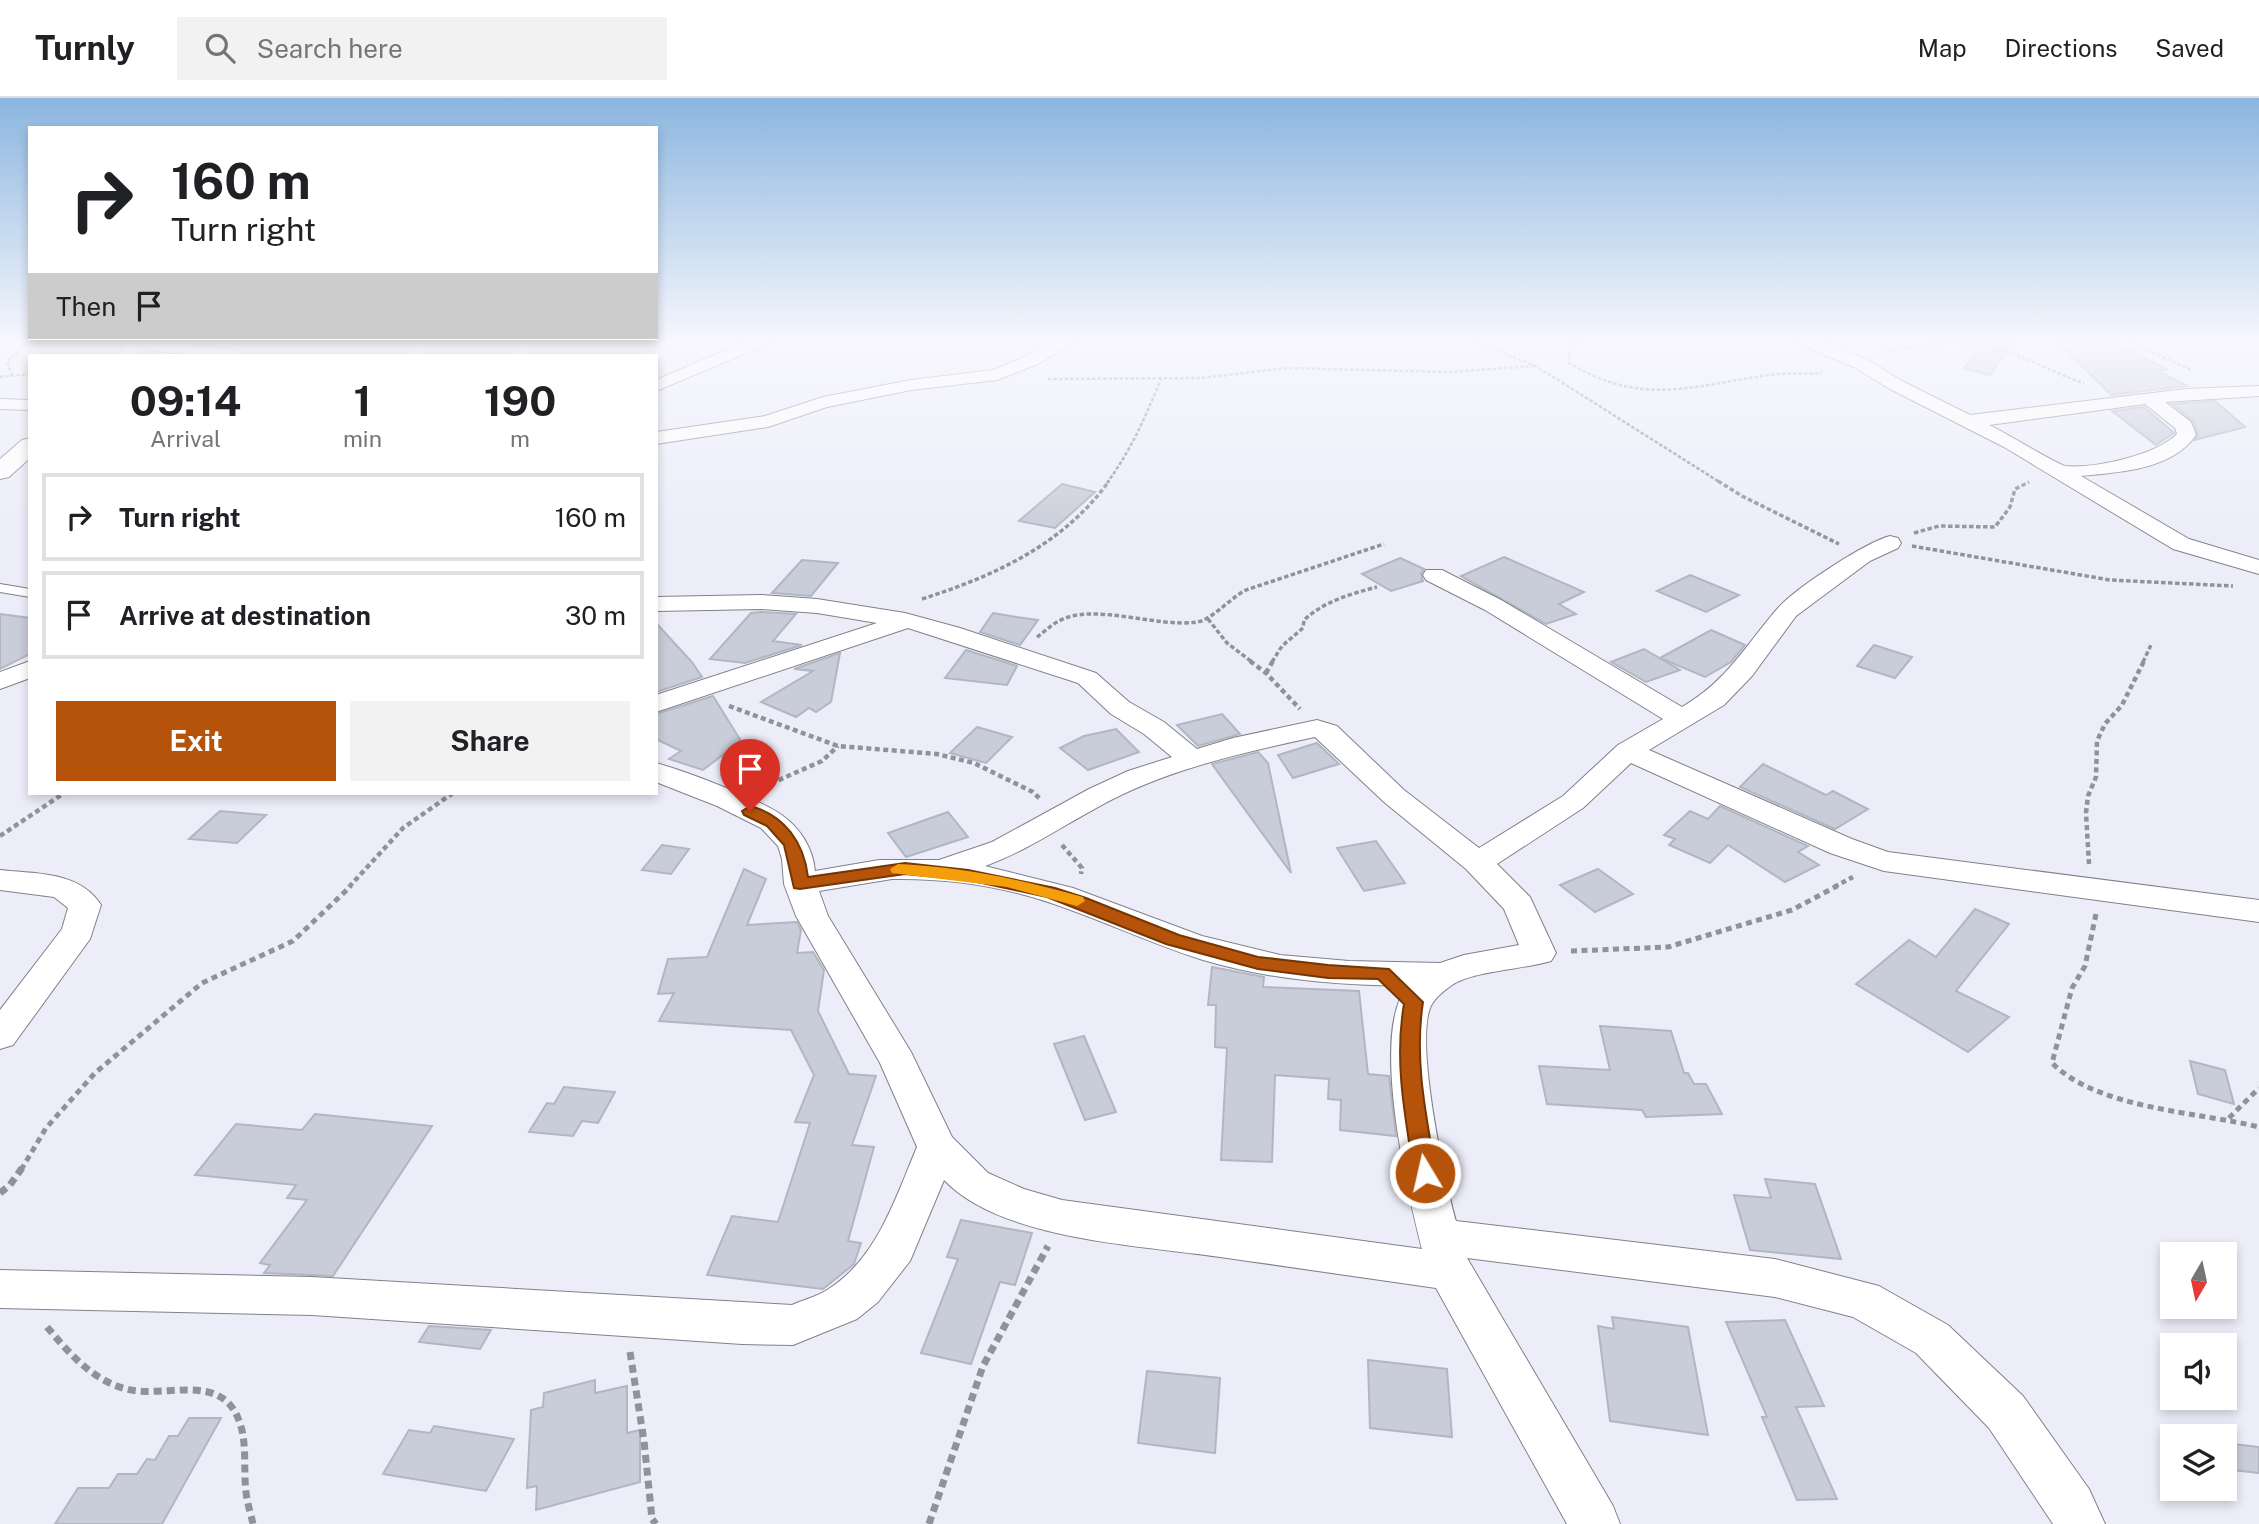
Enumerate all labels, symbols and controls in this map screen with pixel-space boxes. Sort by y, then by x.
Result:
search box [177,17,667,80]
text: Turnly [35,29,135,67]
icon: search [201,29,239,67]
text: Search here [257,33,403,64]
text: Map [1918,34,1967,62]
text: Directions [2005,34,2117,62]
text: Saved [2155,34,2224,62]
text: 160 m [171,152,311,210]
icon: right [56,154,147,245]
text: Turn right [171,211,316,248]
icon: arrive [130,287,168,325]
text: Then [56,291,116,322]
text: 09:14 [130,376,241,425]
text: 1 [353,376,371,425]
text: 190 [484,376,556,425]
text: Arrival [150,425,221,452]
text: min [343,425,382,452]
text: m [510,425,530,452]
icon: right [60,498,98,536]
text: Turn right [119,502,241,533]
text: 160 m [555,502,626,533]
icon: arrive [60,596,98,634]
text: Arrive at destination [119,600,371,631]
text: 30 m [565,600,626,631]
button: Exit [56,701,336,781]
button: Share [350,701,630,781]
pin [720,739,780,811]
icon: arrive [731,750,769,788]
position arrow [1388,1136,1462,1210]
north arrow [2160,1242,2236,1320]
map controls [2160,1242,2237,1501]
button: sound [2160,1333,2237,1410]
button: layers [2160,1424,2237,1501]

